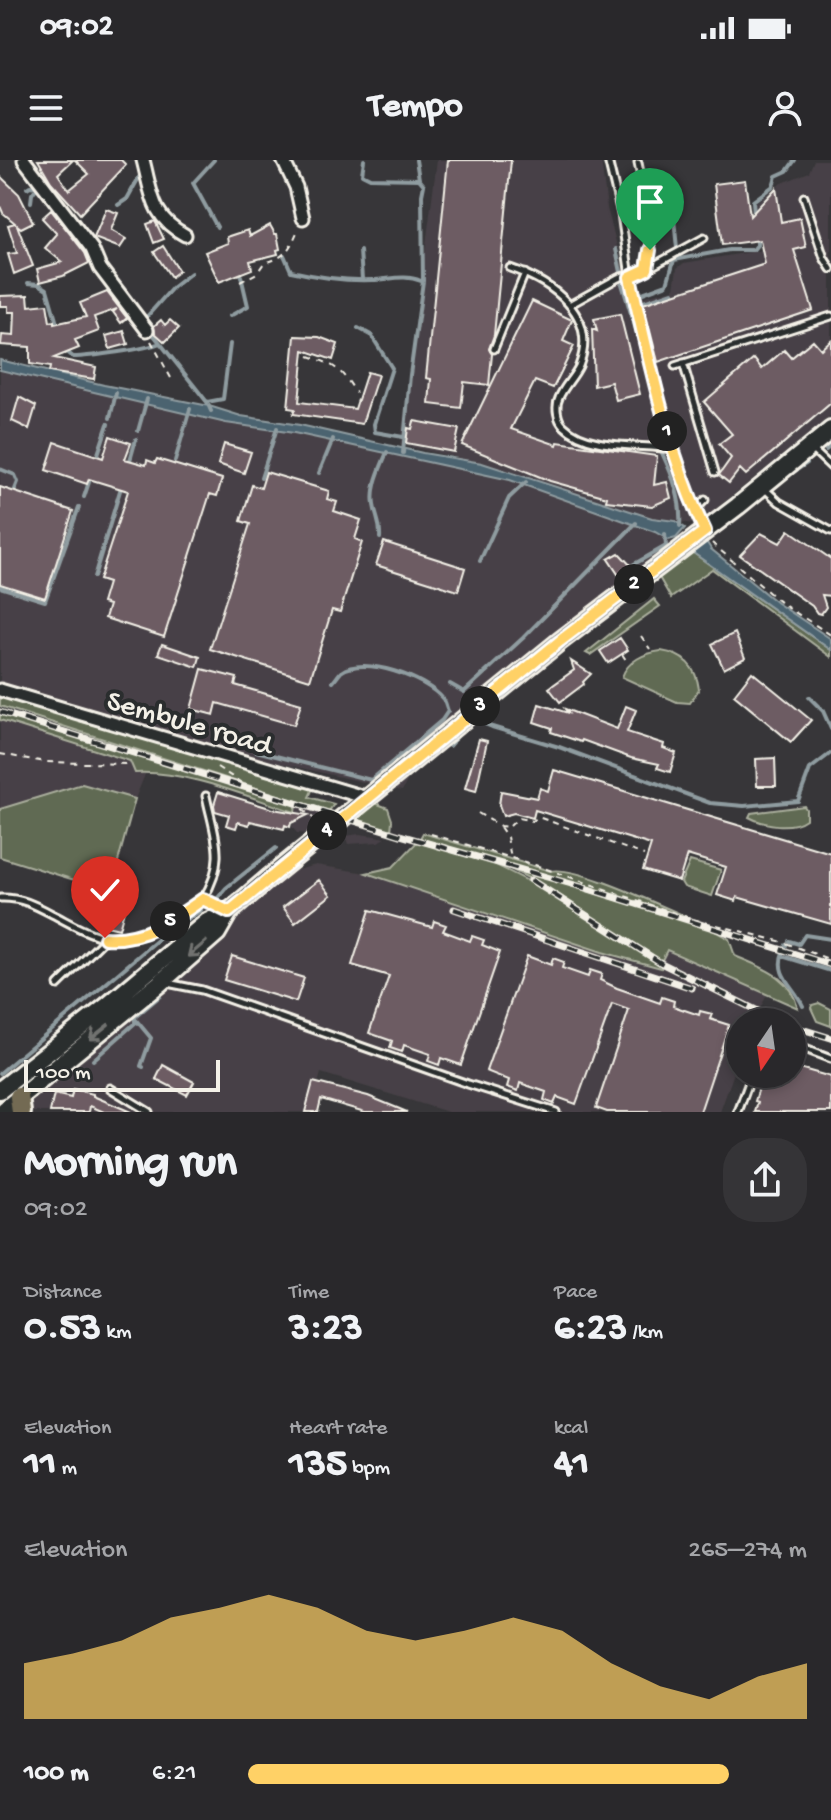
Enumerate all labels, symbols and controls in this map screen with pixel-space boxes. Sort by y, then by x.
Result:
text: 09:02 [40,11,113,46]
icon: menu [24,86,68,130]
icon: person [763,86,807,130]
text: Tempo [368,87,463,130]
pin [616,168,684,250]
icon: arrive [628,180,672,224]
pin: 1 [647,411,687,451]
text: 1 [663,418,671,444]
pin: 2 [614,564,654,604]
text: 2 [629,571,639,597]
street label: Sembule road [102,685,278,766]
pin: 3 [460,686,500,726]
text: 3 [474,693,486,719]
pin: 4 [307,810,347,850]
text: 4 [322,817,332,843]
pin [71,856,139,938]
icon: check [83,868,127,912]
pin: 5 [150,901,190,941]
text: 5 [164,908,176,934]
one-way arrow [187,940,208,958]
north arrow [726,1008,806,1088]
map controls [726,1008,806,1088]
one-way arrow [89,1023,110,1040]
scale bar [24,1056,220,1092]
text: 100 m [36,1061,91,1087]
button: share [723,1138,807,1222]
text: Morning run [24,1139,237,1191]
text: 09:02 [24,1195,87,1226]
text: Distance [24,1280,102,1306]
text: Time [289,1280,329,1306]
text: Pace [554,1280,597,1306]
text: 0.53 [24,1306,101,1353]
text: 3:23 [289,1306,363,1353]
text: 6:23 [554,1306,627,1353]
text: km [101,1320,132,1346]
text: /km [627,1320,663,1346]
text: Elevation [24,1416,111,1442]
text: Heart rate [289,1416,387,1442]
text: kcal [554,1416,588,1442]
text: 11 [24,1442,56,1489]
text: 135 [289,1442,347,1489]
text: 41 [554,1442,589,1489]
text: m [56,1456,77,1482]
text: bpm [347,1456,390,1482]
text: Elevation [24,1536,127,1567]
text: 265–274 m [688,1536,807,1567]
text: 100 m [24,1759,89,1790]
text: 6:21 [152,1759,197,1790]

